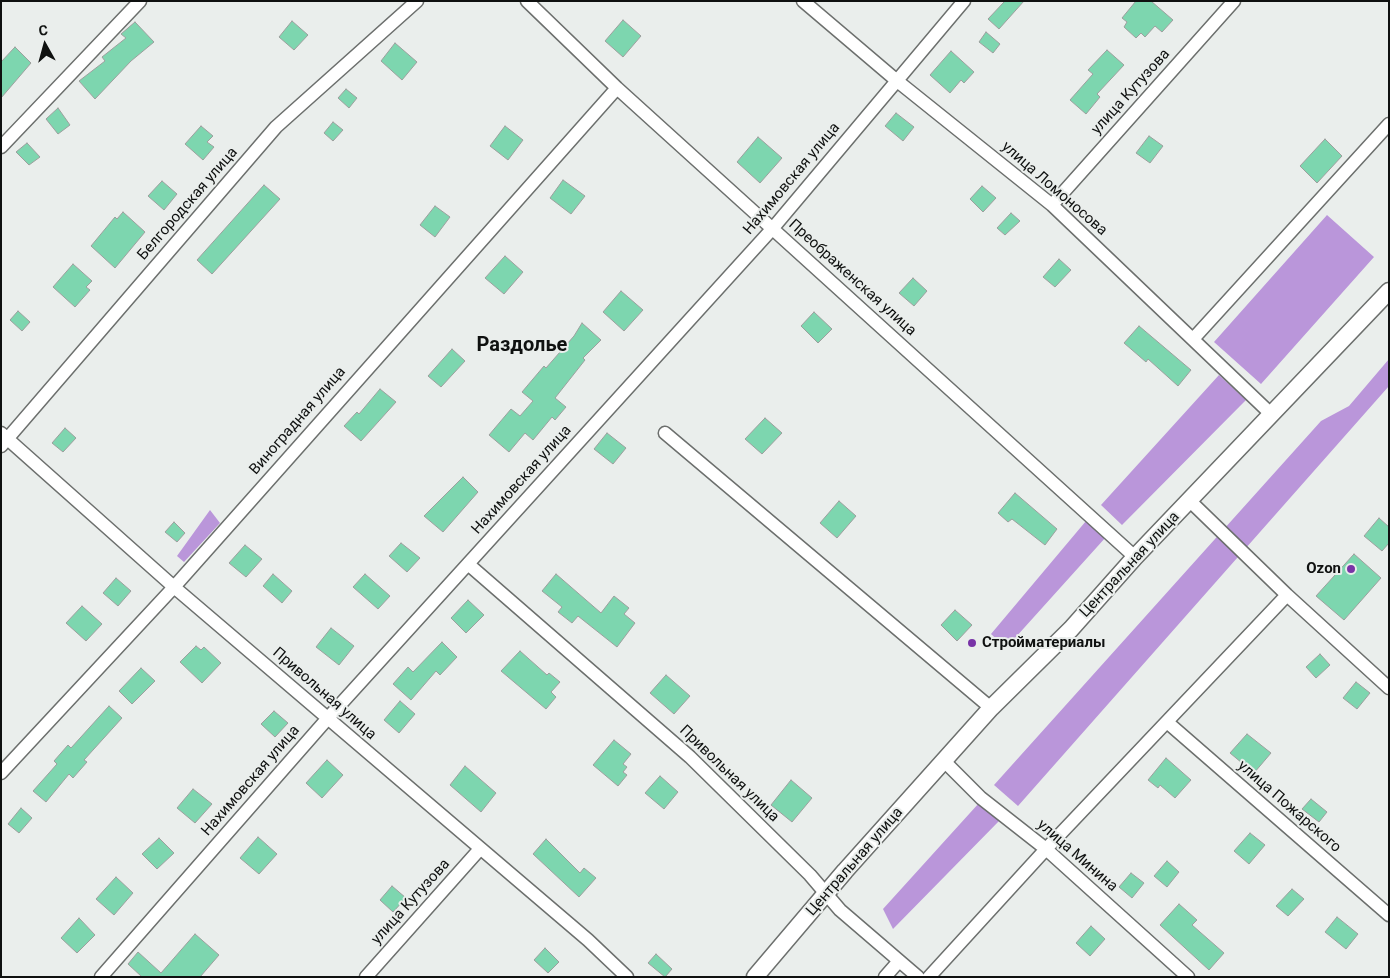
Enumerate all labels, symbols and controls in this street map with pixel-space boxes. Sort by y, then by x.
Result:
north arrow [20,20,70,70]
text: С [38,22,49,39]
street label: улица Кутузова [1088,46,1174,138]
street label: Нахимовская улица [740,119,844,239]
street label: улица Ломоносова [997,138,1111,240]
street label: Белгородская улица [134,144,242,264]
street label: Преображенская улица [784,216,920,340]
district label: Раздолье [477,334,567,358]
street label: Виноградная улица [246,363,350,479]
street label: Нахимовская улица [468,422,576,538]
street label: Центральная улица [1076,508,1184,622]
place label: Ozon [1306,560,1341,578]
marker: Ozon [1345,563,1357,575]
place label: Стройматериалы [982,634,1105,652]
marker: Стройматериалы [966,637,978,649]
street label: Привольная улица [268,644,380,744]
street label: Нахимовская улица [198,722,304,840]
street label: Привольная улица [675,722,783,826]
street label: улица Пожарского [1234,757,1344,857]
street label: Центральная улица [803,804,907,920]
street label: улица Минина [1033,816,1121,896]
street label: улица Кутузова [368,856,454,948]

